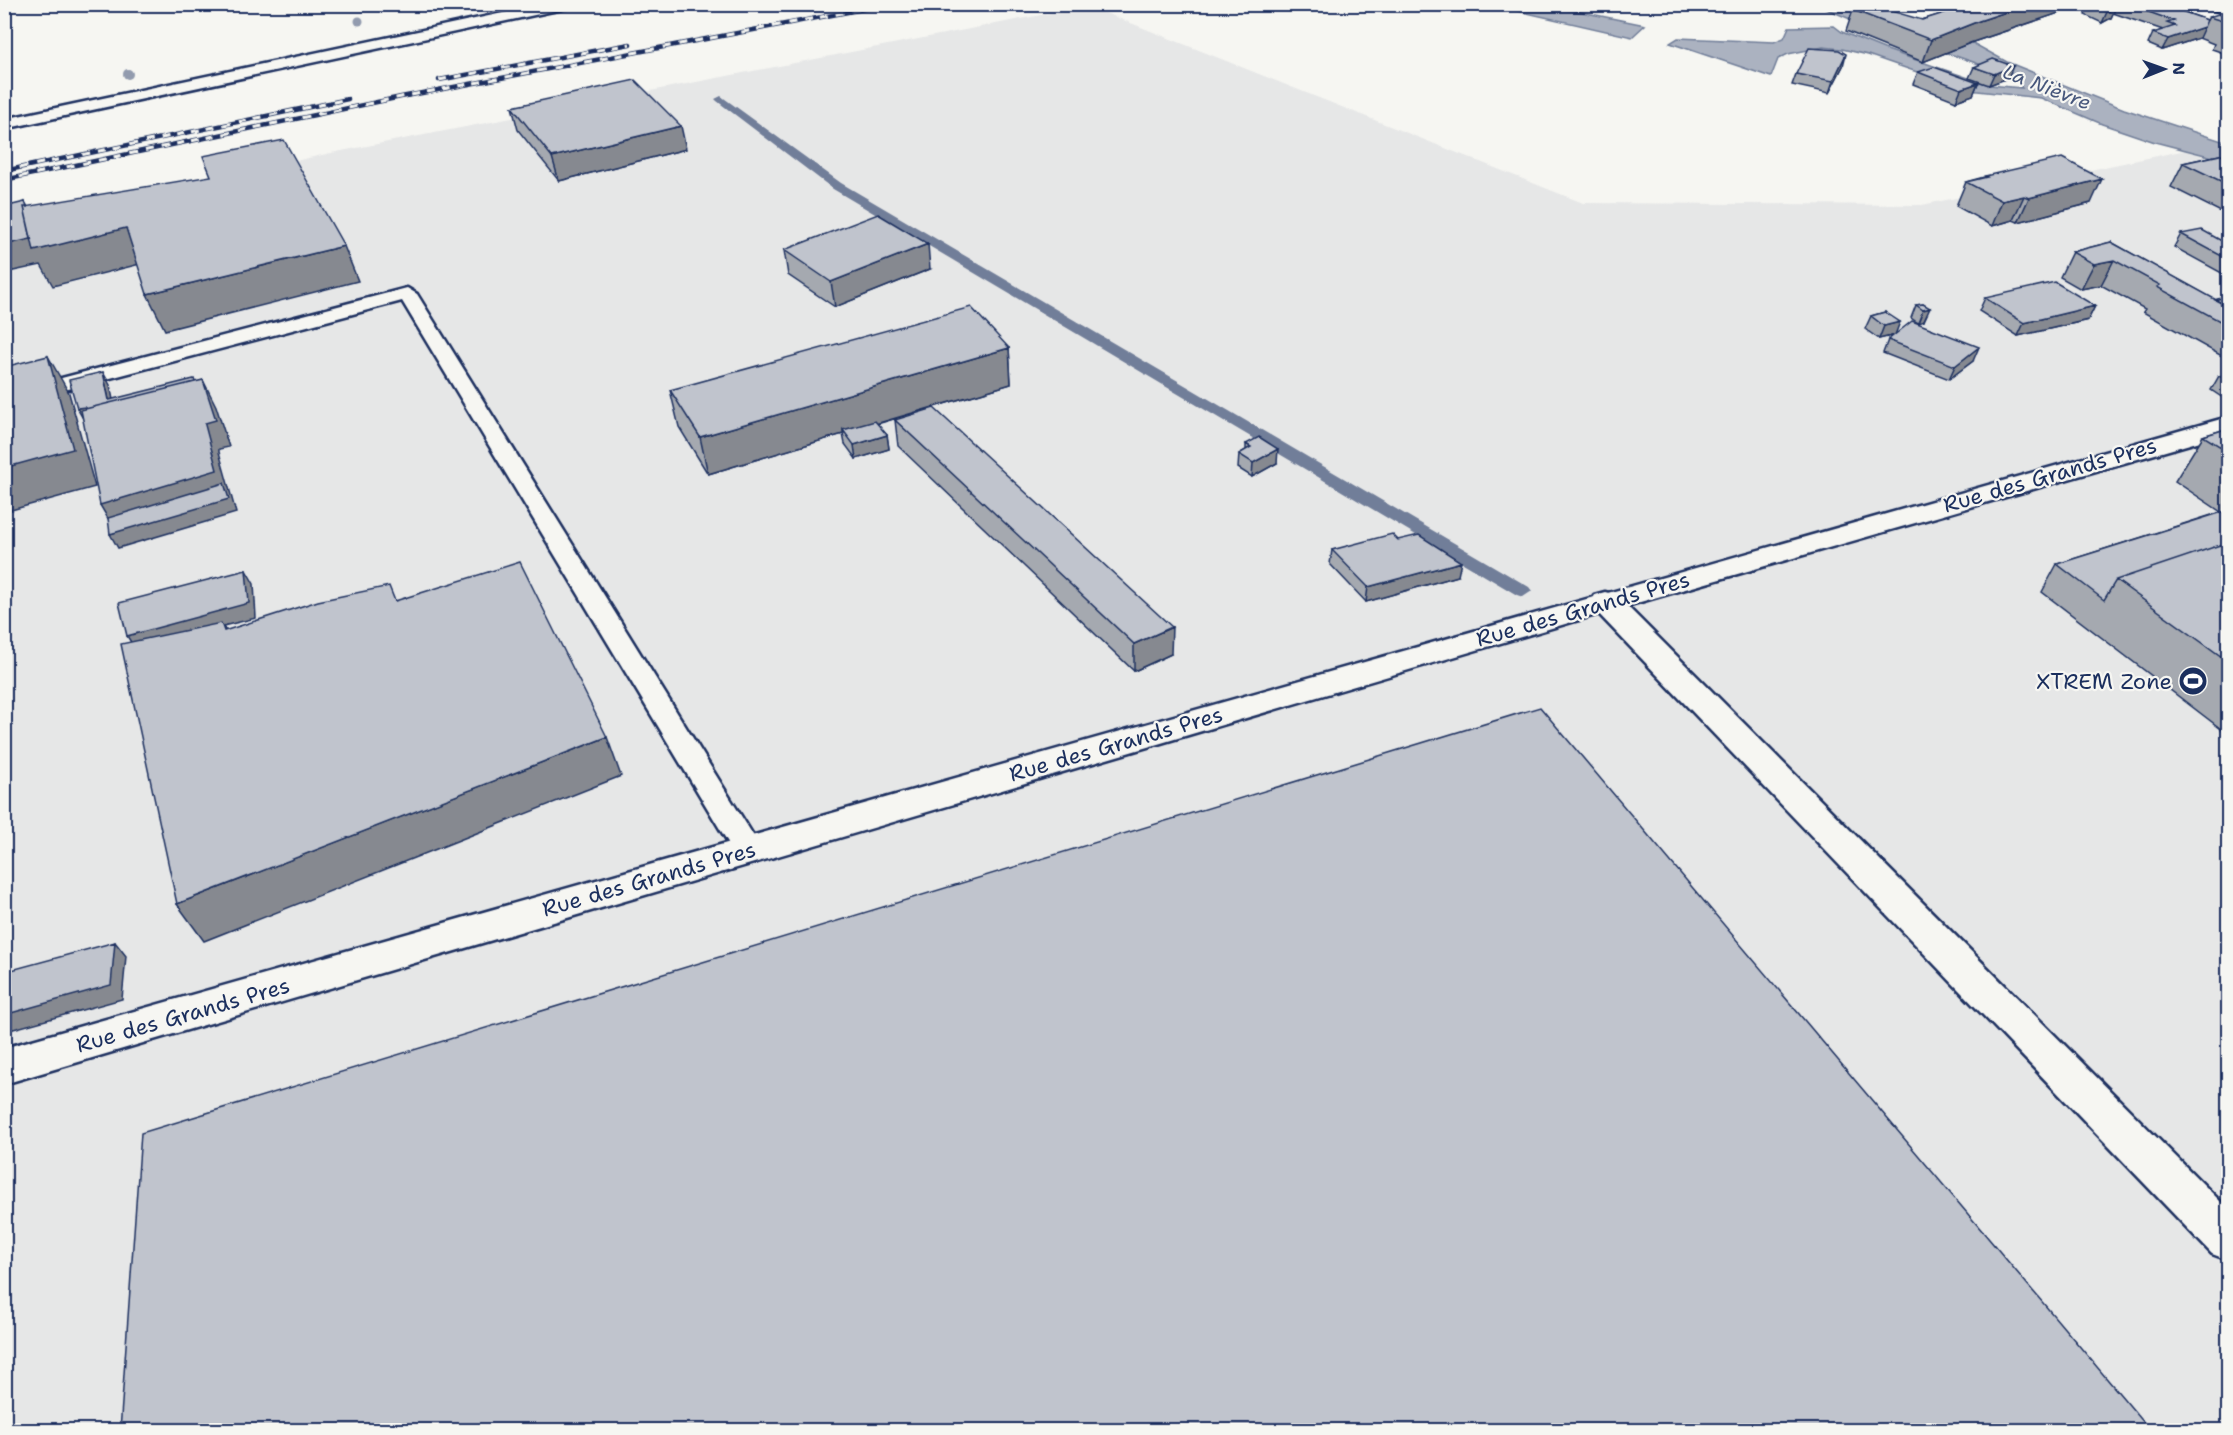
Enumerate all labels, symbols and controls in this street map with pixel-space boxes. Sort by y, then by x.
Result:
north arrow [2134,39,2194,99]
water label: La Nièvre [1999,58,2095,116]
text: N [2168,62,2189,75]
street label: Rue des Grands Pres [1940,431,2160,519]
street label: Rue des Grands Pres [1473,565,1693,653]
sports icon: XTREM Zone [2177,665,2209,697]
place label: XTREM Zone [2036,667,2172,696]
street label: Rue des Grands Pres [1006,700,1226,788]
street label: Rue des Grands Pres [539,835,759,923]
street label: Rue des Grands Pres [73,971,293,1059]

